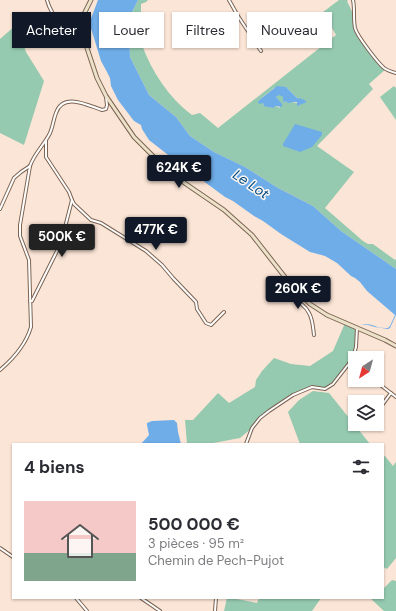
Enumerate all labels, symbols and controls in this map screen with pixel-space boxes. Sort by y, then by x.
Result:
chip: Acheter [12,12,91,48]
chip: Louer [99,12,164,48]
chip: Filtres [172,12,239,48]
chip: Nouveau [247,12,332,48]
pin: 624K € [146,155,212,189]
text: 624K € [156,159,202,176]
water label: Le Lot [229,165,273,203]
pin: 477K € [123,217,189,251]
text: 477K € [134,221,178,238]
pin: 500K € [29,224,95,258]
text: 500K € [38,228,86,245]
pin: 260K € [265,276,331,310]
text: 260K € [275,280,321,297]
north arrow [348,351,384,387]
map controls [348,351,384,431]
button: layers [348,395,384,431]
text: 4 biens [24,456,85,478]
icon: filters [350,456,372,478]
text: 500 000 € [148,513,240,535]
icon: home [56,517,104,565]
text: 3 pièces · 95 m² [148,535,244,552]
text: Chemin de Pech-Pujot [148,552,284,569]

